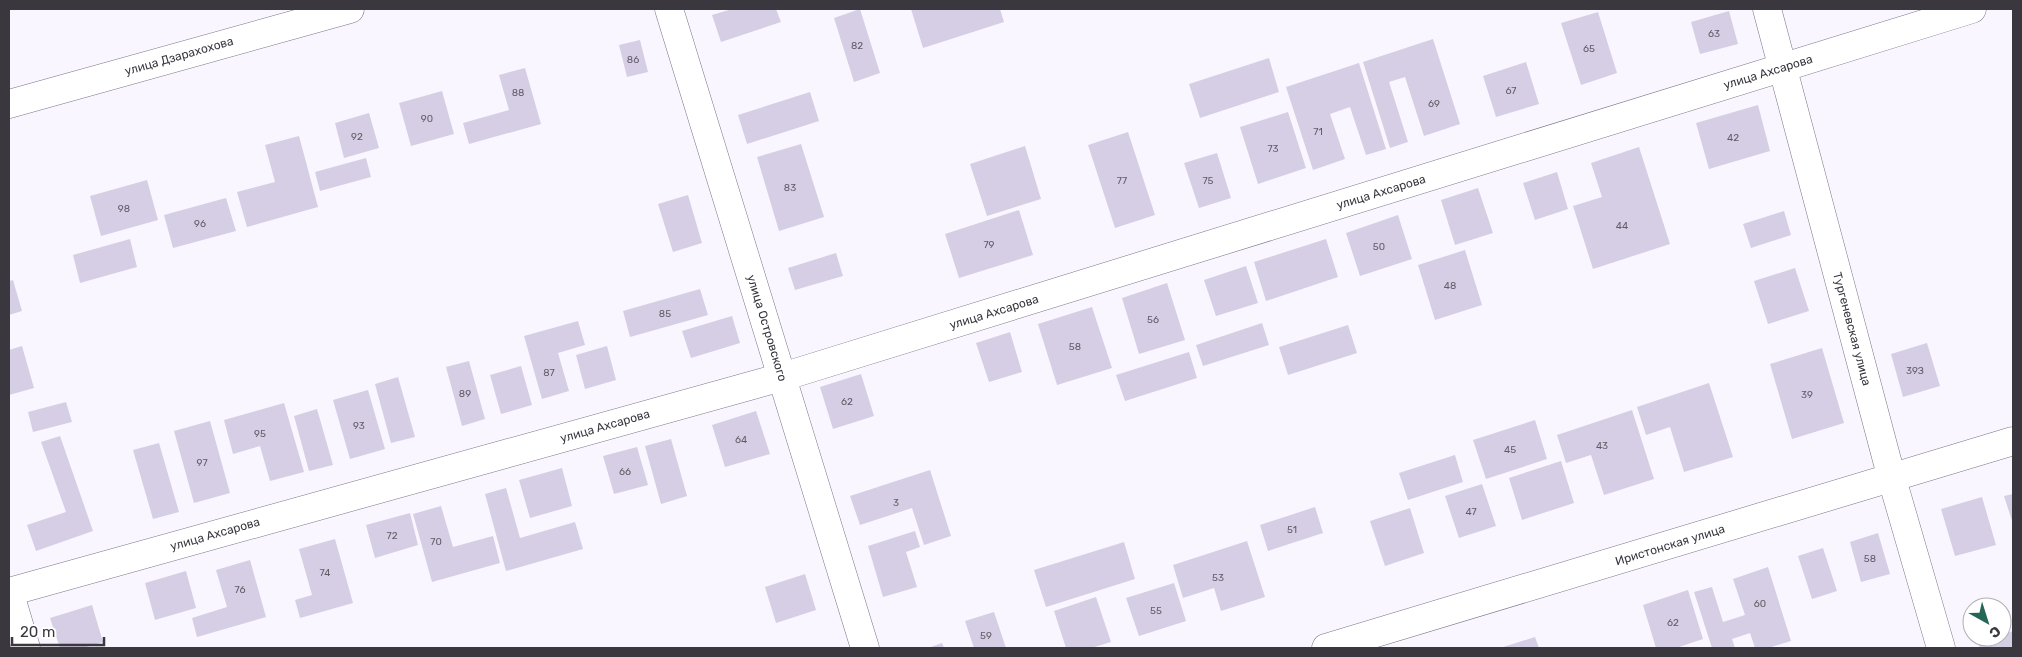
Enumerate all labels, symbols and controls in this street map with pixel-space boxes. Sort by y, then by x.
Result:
house number: 63 [1708,28,1720,40]
street label: улица Дзарахохова [123,34,235,78]
house number: 82 [851,40,863,52]
house number: 65 [1583,43,1595,55]
street label: улица Ахсарова [1722,52,1814,92]
house number: 86 [627,54,639,66]
house number: 67 [1506,85,1516,97]
house number: 88 [512,87,524,99]
house number: 69 [1428,98,1440,110]
house number: 90 [421,113,433,125]
house number: 71 [1313,126,1323,138]
house number: 92 [351,131,363,143]
house number: 42 [1727,132,1739,144]
house number: 73 [1267,143,1279,155]
street label: улица Ахсарова [1335,172,1427,212]
house number: 77 [1117,175,1127,187]
house number: 75 [1202,175,1214,187]
house number: 83 [784,182,796,194]
house number: 98 [118,203,130,215]
house number: 96 [194,218,206,230]
house number: 44 [1616,220,1628,232]
house number: 79 [983,239,995,251]
house number: 50 [1373,241,1385,253]
street label: Тургеневская улица [1830,271,1874,387]
street label: улица Островского [744,273,790,383]
house number: 48 [1444,280,1456,292]
street label: улица Ахсарова [948,292,1040,332]
house number: 85 [659,308,671,320]
house number: 56 [1147,314,1159,326]
house number: 58 [1069,341,1081,353]
house number: 39З [1906,365,1924,377]
house number: 87 [543,367,555,379]
house number: 89 [459,388,471,400]
house number: 39 [1801,389,1813,401]
house number: 62 [841,396,853,408]
street label: улица Ахсарова [559,407,651,445]
house number: 93 [353,420,365,432]
house number: 95 [254,428,266,440]
house number: 64 [735,434,747,446]
house number: 43 [1596,440,1608,452]
house number: 45 [1504,444,1516,456]
house number: 97 [196,457,208,469]
house number: 66 [619,466,631,478]
house number: 3 [893,497,899,509]
house number: 47 [1465,506,1477,518]
street label: улица Ахсарова [169,515,261,553]
street label: Иристонская улица [1613,522,1727,568]
house number: 51 [1287,524,1297,536]
house number: 72 [387,530,398,542]
house number: 70 [430,536,442,548]
house number: 58 [1864,553,1876,565]
house number: 74 [320,567,331,579]
house number: 53 [1212,572,1224,584]
house number: 76 [235,584,245,596]
north arrow [1962,597,2012,647]
house number: 60 [1754,598,1766,610]
house number: 55 [1150,605,1162,617]
scale bar [12,614,105,646]
house number: 62 [1667,617,1679,629]
text: С [1986,622,2004,642]
text: 20 m [20,623,55,641]
house number: 59 [980,630,992,642]

